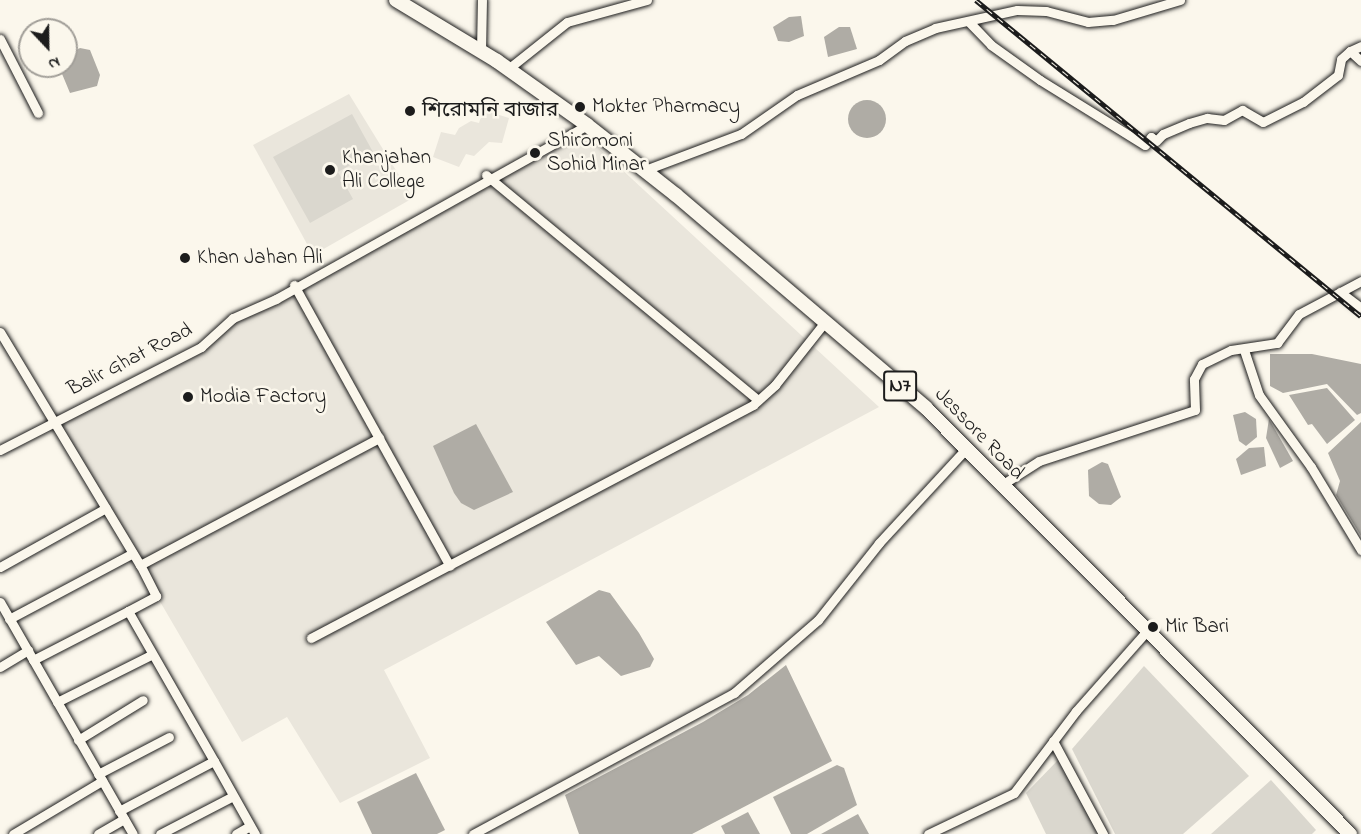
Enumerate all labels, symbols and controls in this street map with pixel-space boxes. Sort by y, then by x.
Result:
north arrow [18,18,78,78]
text: N [44,50,64,76]
place label: Mokter Pharmacy [592,94,740,120]
place label: শিরোমনি বাজার [422,98,558,124]
marker: Mokter Pharmacy [573,100,587,114]
marker: শিরোমনি বাজার [403,104,417,118]
place label: Shiromoni Sohid Minar [547,128,646,178]
place label: Khanjahan Ali College [342,145,431,195]
marker: Shiromoni Sohid Minar [528,146,542,160]
marker: Khanjahan Ali College [323,163,337,177]
place label: Khan Jahan Ali [197,245,323,271]
marker: Khan Jahan Ali [178,251,192,265]
street label: Balir Ghat Road [63,318,197,402]
road number: N7 [882,369,918,403]
street label: Jessore Road [929,383,1029,485]
place label: Modia Factory [200,384,326,410]
marker: Modia Factory [181,390,195,404]
place label: Mir Bari [1165,614,1229,640]
marker: Mir Bari [1146,620,1160,634]

